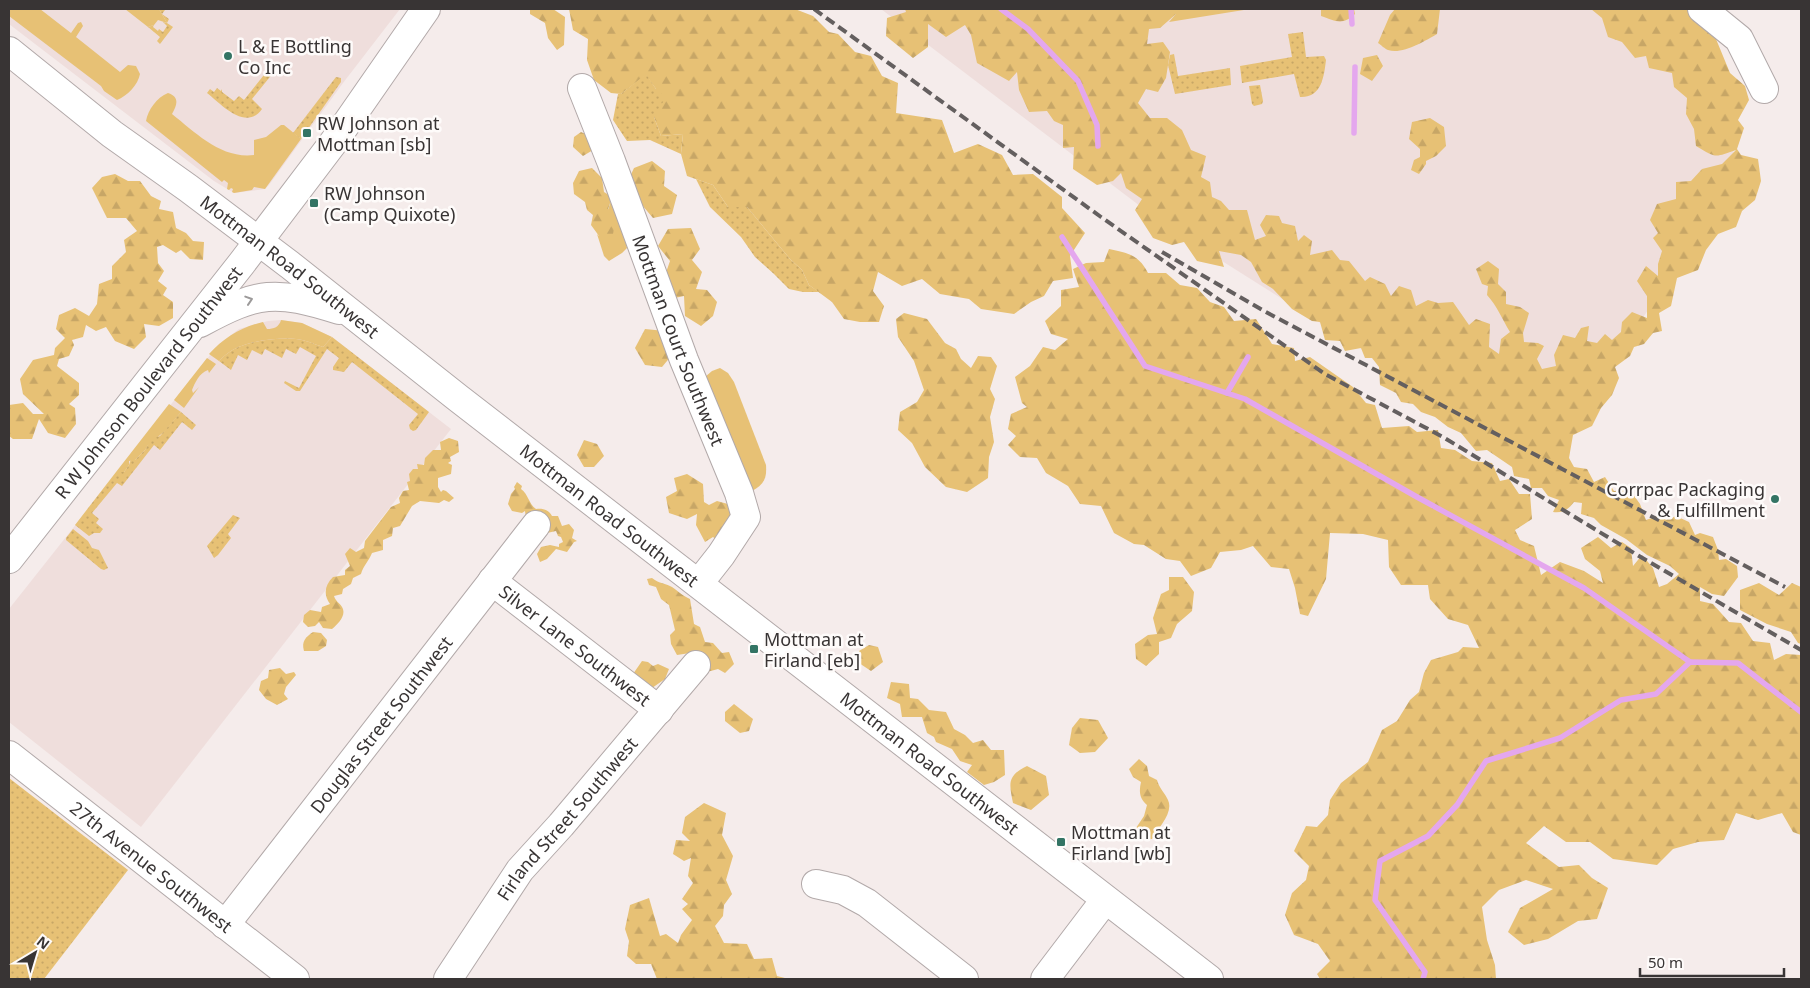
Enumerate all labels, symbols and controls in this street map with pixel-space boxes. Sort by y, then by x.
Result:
place label: L & E Bottling Co Inc [238,34,352,79]
marker: L & E Bottling Co Inc [222,50,234,62]
place label: RW Johnson at Mottman [sb] [317,111,440,156]
marker: RW Johnson at Mottman [sb] [301,127,313,139]
place label: RW Johnson (Camp Quixote) [324,181,455,226]
street label: Mottman Road Southwest [196,190,385,343]
marker: RW Johnson (Camp Quixote) [308,197,320,209]
street label: Mottman Court Southwest [627,231,730,450]
street label: R W Johnson Boulevard Southwest [49,260,248,504]
one-way arrow [244,296,253,306]
street label: Mottman Road Southwest [515,438,704,592]
place label: Corrpac Packaging & Fulfillment [1606,477,1765,522]
marker: Corrpac Packaging & Fulfillment [1769,493,1781,505]
street label: Silver Lane Southwest [495,579,656,712]
place label: Mottman at Firland [eb] [764,627,864,672]
street label: Douglas Street Southwest [304,631,458,818]
marker: Mottman at Firland [eb] [748,643,760,655]
street label: Mottman Road Southwest [835,686,1024,840]
street label: Firland Street Southwest [491,731,643,905]
street label: 27th Avenue Southwest [65,796,238,938]
place label: Mottman at Firland [wb] [1071,820,1171,865]
marker: Mottman at Firland [wb] [1055,836,1067,848]
north arrow [10,928,60,978]
text: N [33,931,54,953]
scale bar [1640,946,1784,978]
text: 50 m [1648,952,1683,972]

